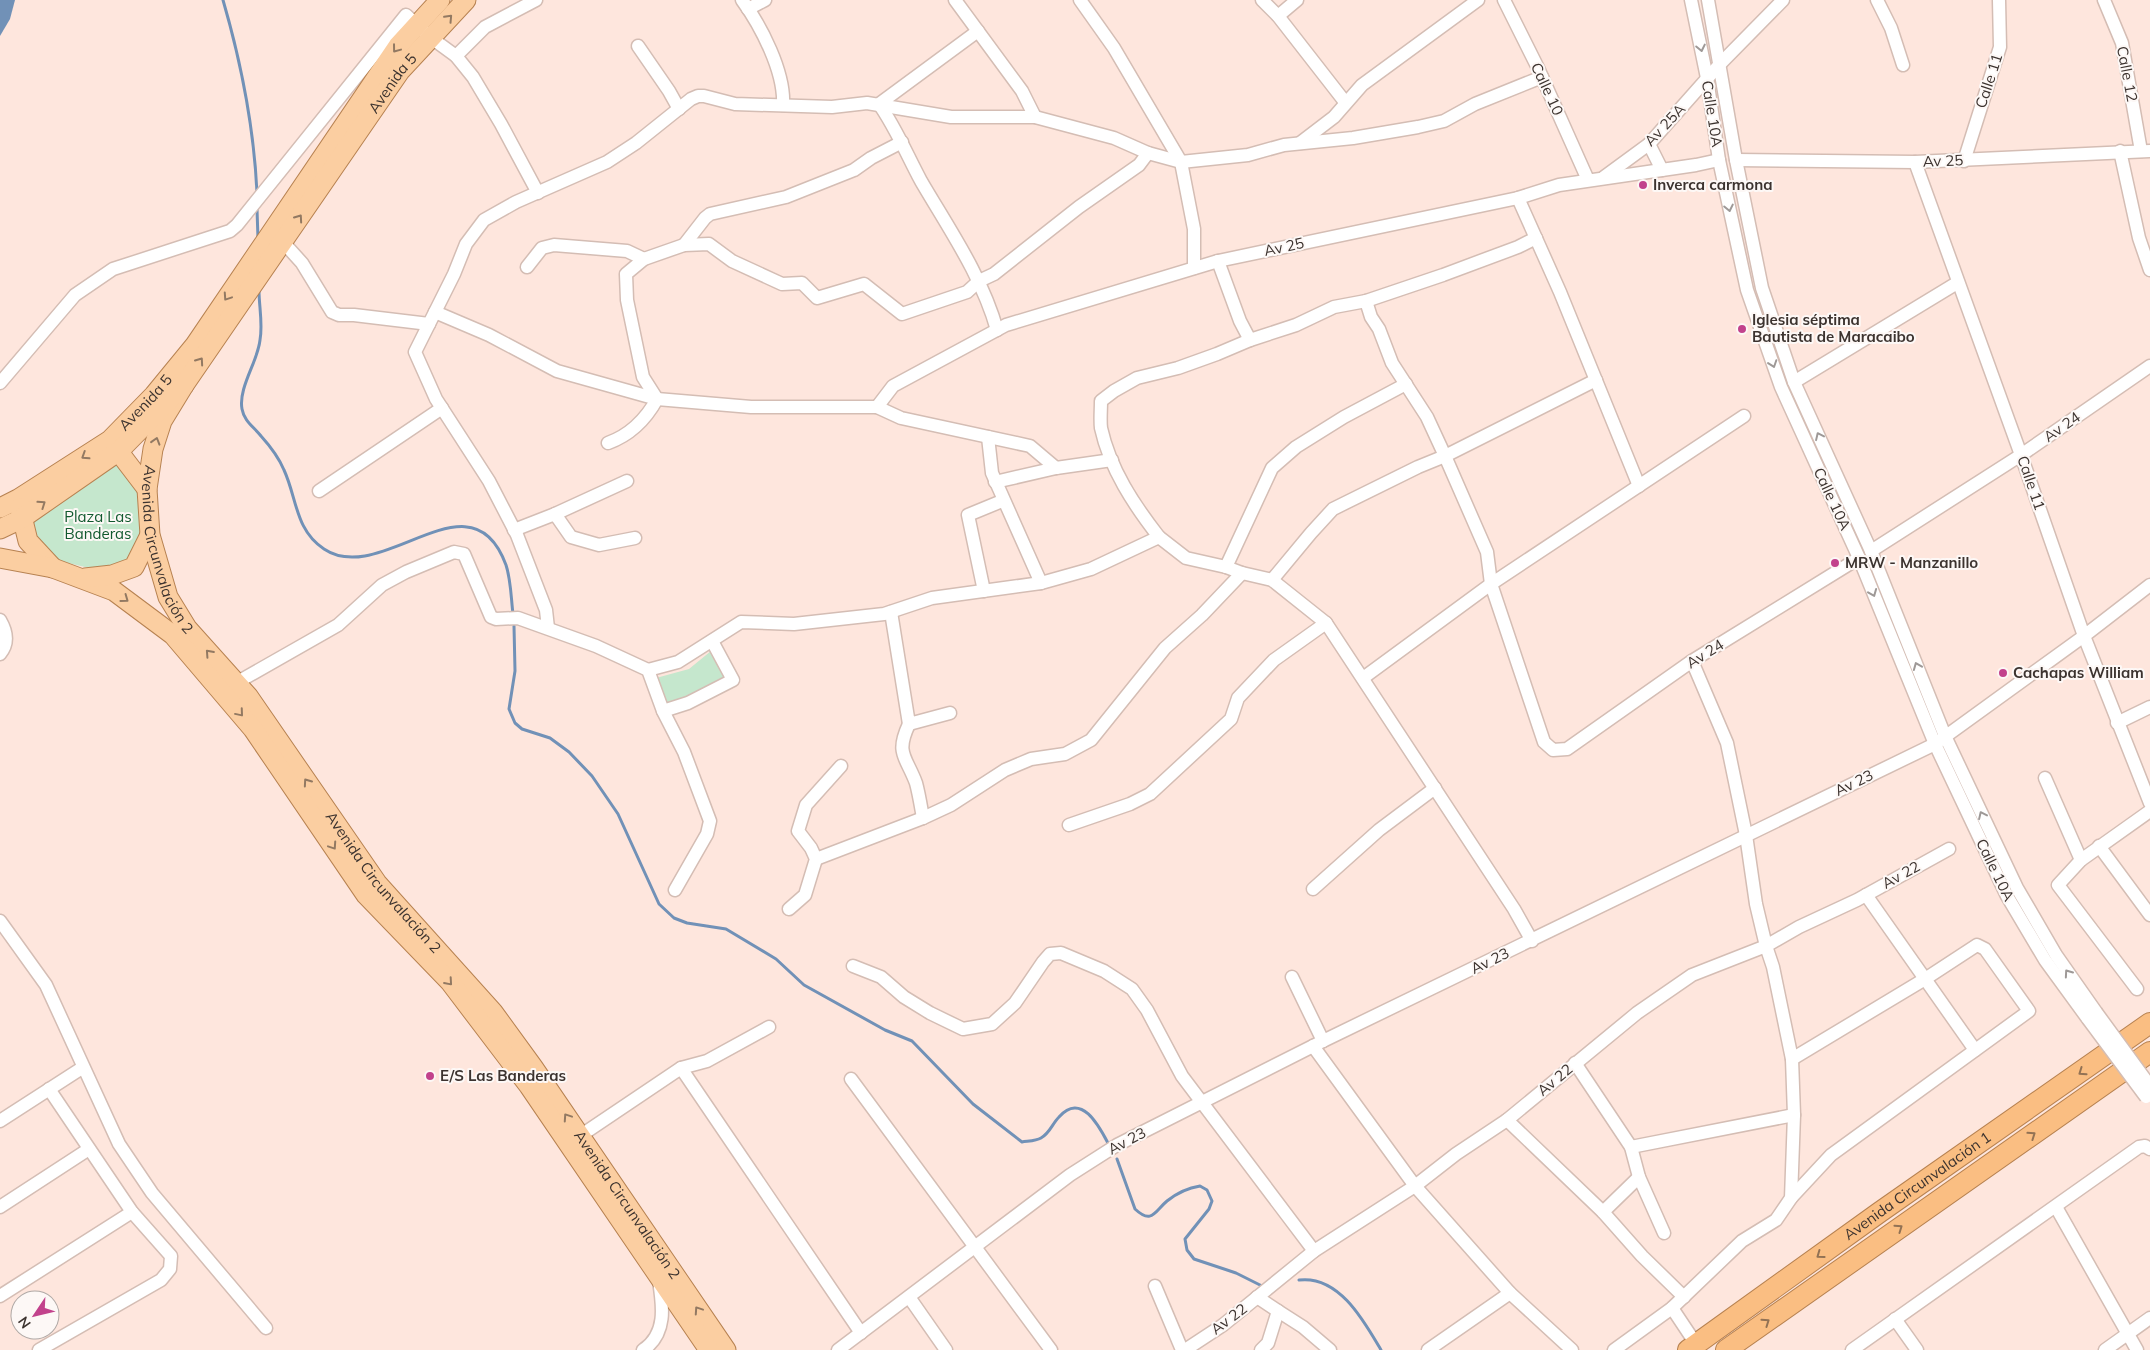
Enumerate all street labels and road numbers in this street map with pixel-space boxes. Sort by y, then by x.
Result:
street label: Calle 12 [2113,44,2142,103]
street label: Avenida 5 [364,49,421,117]
street label: Calle 11 [1971,51,2006,111]
street label: Calle 10 [1527,59,1568,118]
street label: Calle 10A [1698,79,1727,149]
street label: Av 25A [1640,99,1689,150]
street label: Av 25 [1922,150,1964,171]
street label: Av 25 [1262,233,1306,260]
street label: Avenida 5 [114,370,176,434]
street label: Av 24 [2040,407,2084,446]
street label: Calle 11 [2013,453,2050,513]
street label: Avenida Circunvalación 2 [138,464,198,638]
street label: Calle 10A [1810,464,1855,533]
street label: Av 24 [1683,635,1727,672]
street label: Av 23 [1831,765,1876,800]
street label: Avenida Circunvalación 2 [322,808,445,957]
street label: Calle 10A [1972,835,2019,904]
street label: Av 22 [1878,856,1923,893]
street label: Av 23 [1467,943,1512,978]
street label: Av 22 [1533,1059,1576,1100]
street label: Av 23 [1104,1123,1149,1158]
street label: Avenida Circunvalación 2 [570,1127,685,1283]
street label: Avenida Circunvalación 1 [1840,1127,1994,1244]
street label: Av 22 [1207,1299,1251,1338]

